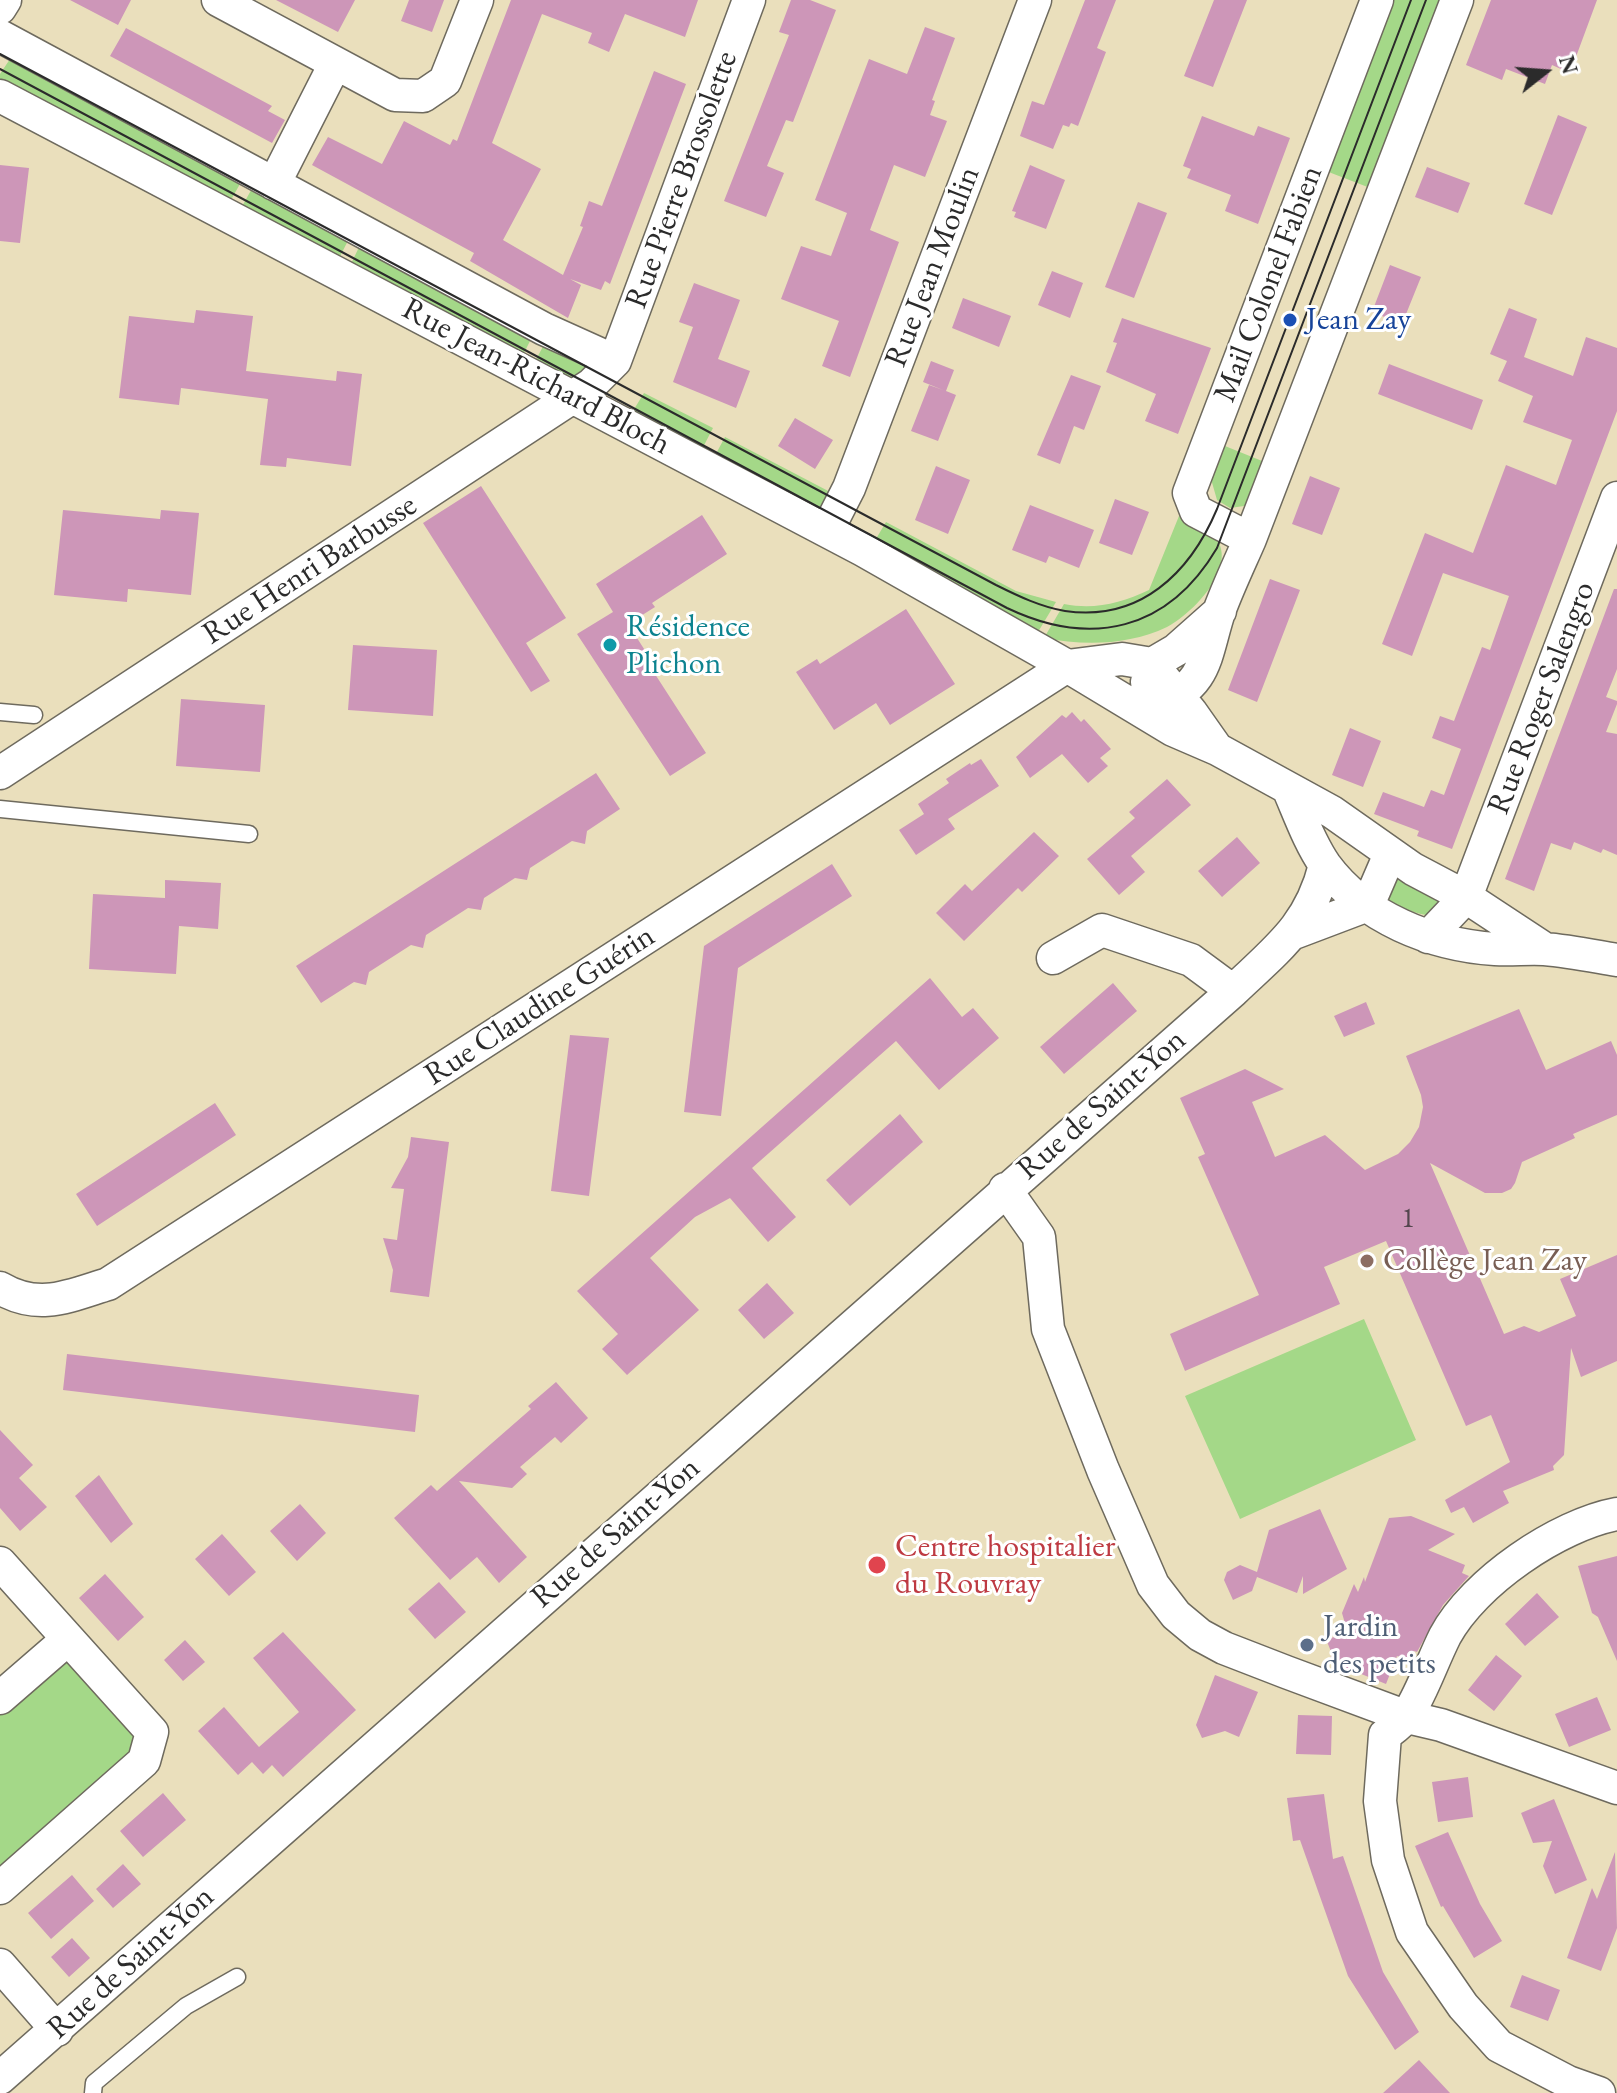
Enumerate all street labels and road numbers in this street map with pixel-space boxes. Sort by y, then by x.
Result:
street label: Rue Pierre Brossolette [618,46,746,314]
street label: Rue Jean Moulin [877,161,989,373]
street label: Mail Colonel Fabien [1206,161,1332,407]
street label: Rue Jean-Richard Bloch [395,290,677,464]
street label: Rue Henri Barbusse [196,486,424,654]
street label: Rue Roger Salengro [1480,576,1604,820]
street label: Rue Claudine Guérin [418,917,662,1095]
street label: Rue de Saint-Yon [1010,1021,1194,1189]
street label: Rue de Saint-Yon [524,1449,708,1617]
street label: Rue de Saint-Yon [40,1878,222,2048]

